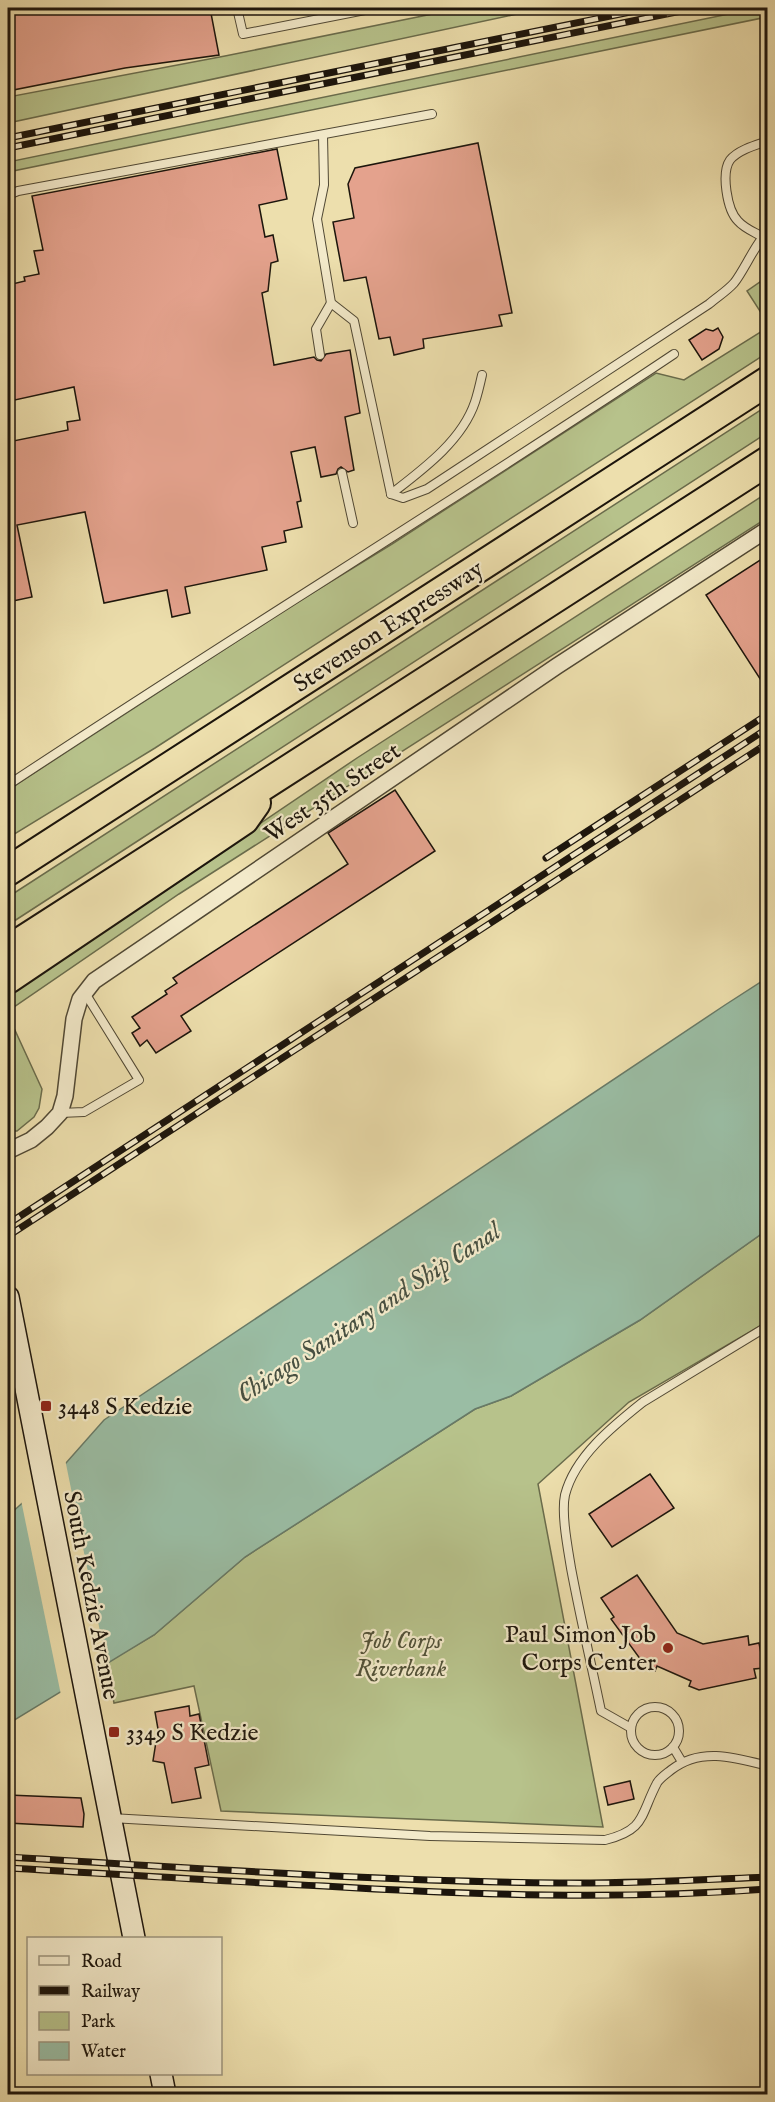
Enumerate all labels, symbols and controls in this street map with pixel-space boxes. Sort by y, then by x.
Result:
street label: Stevenson Expressway [288,554,490,700]
street label: West 35th Street [259,736,407,850]
water label: Chicago Sanitary and Ship Canal [231,1215,509,1412]
place label: 3448 S Kedzie [58,1392,192,1423]
marker: 3448 S Kedzie [39,1399,53,1413]
street label: South Kedzie Avenue [55,1488,126,1702]
place label: Paul Simon Job Corps Center [505,1620,656,1679]
park label: Job Corps Riverbank [356,1626,447,1685]
marker: Paul Simon Job Corps Center [661,1641,675,1655]
place label: 3349 S Kedzie [126,1718,259,1749]
marker: 3349 S Kedzie [107,1725,121,1739]
legend [27,1937,222,2075]
text: Road [81,1951,122,1974]
text: Railway [81,1981,140,2004]
text: Park [81,2011,116,2034]
text: Water [81,2041,126,2064]

